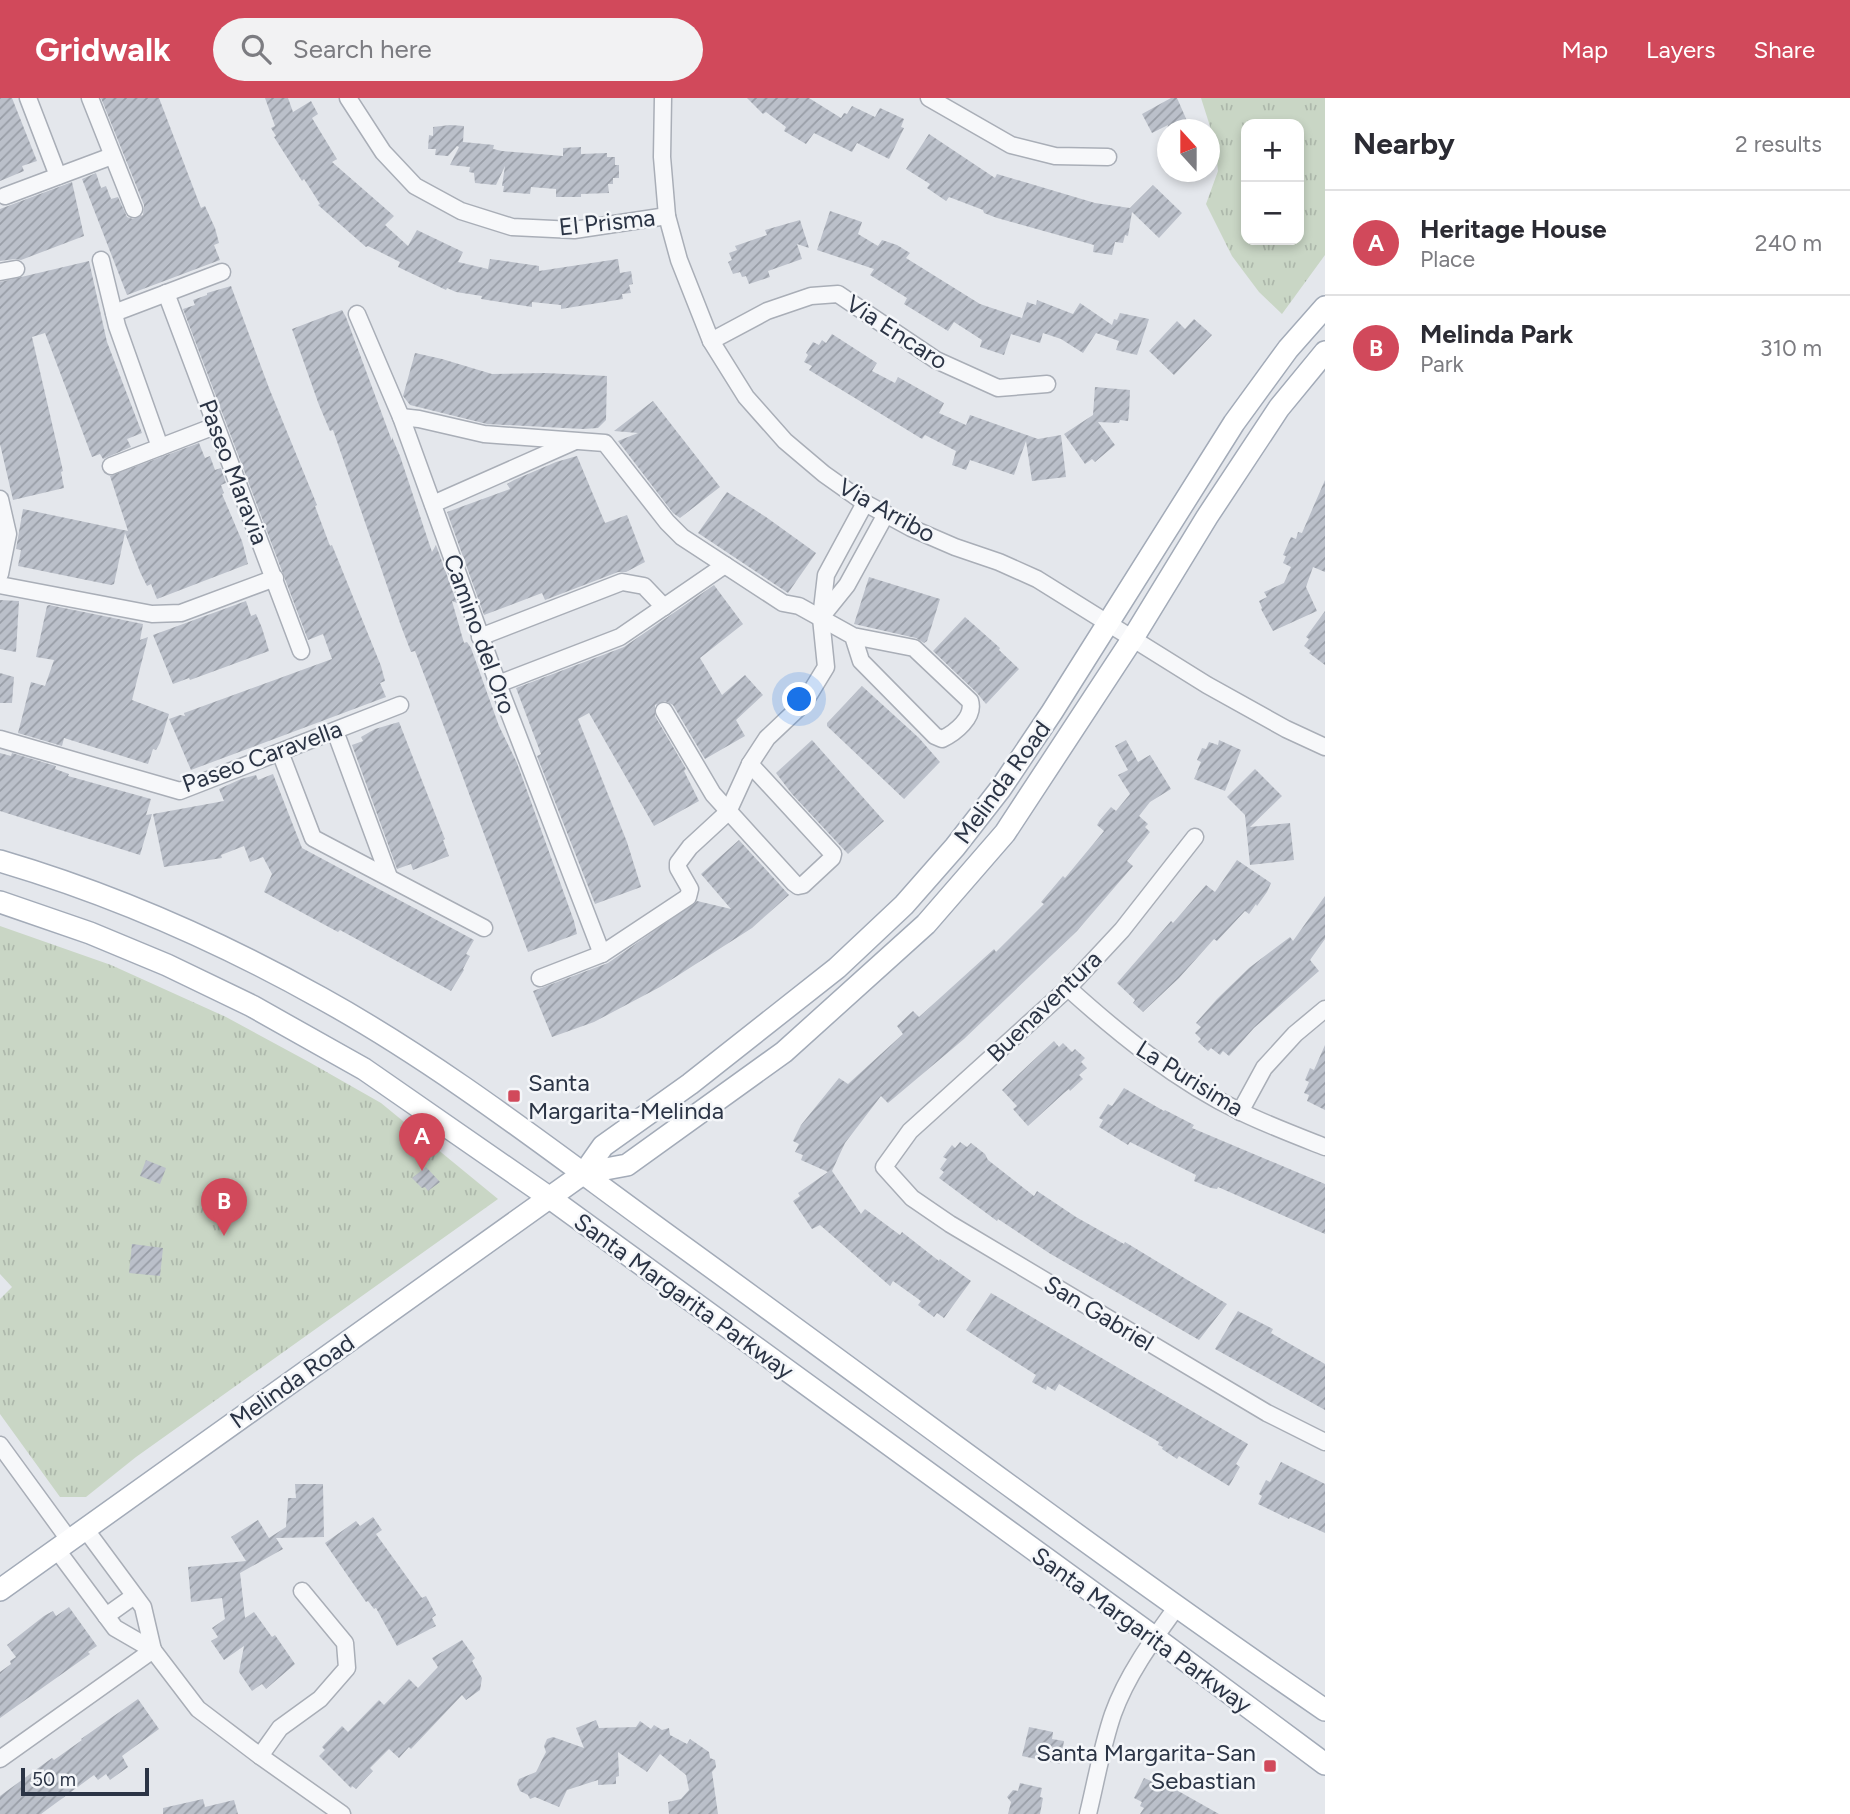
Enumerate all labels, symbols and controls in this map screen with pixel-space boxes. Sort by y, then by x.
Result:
search box [213,18,703,81]
text: Gridwalk [35,30,171,69]
icon: search [237,30,275,68]
text: Search here [293,33,432,65]
text: Map [1561,35,1608,64]
text: Layers [1646,35,1715,64]
text: Share [1753,35,1815,64]
north arrow [1157,119,1220,182]
map controls [1241,119,1304,245]
button: + [1241,119,1304,182]
text: Nearby [1353,125,1455,162]
text: 2 results [1735,130,1822,158]
button: − [1241,182,1304,245]
street label: El Prisma [557,203,657,241]
text: Heritage House [1420,213,1607,245]
text: A [1368,229,1384,257]
text: 240 m [1755,229,1822,257]
text: Place [1420,245,1475,273]
street label: Via Encaro [841,288,953,376]
text: Melinda Park [1420,318,1573,350]
text: B [1369,334,1383,362]
text: 310 m [1760,334,1822,362]
text: Park [1420,350,1464,378]
street label: Paseo Maravia [193,395,275,549]
street label: Via Arribo [833,472,941,548]
street label: Camino del Oro [438,550,522,718]
your location [782,682,816,716]
street label: Paseo Caravella [178,714,346,798]
street label: Melinda Road [948,715,1056,849]
street label: Buenaventura [981,944,1107,1068]
street label: La Purisima [1131,1034,1249,1122]
place label: Santa Margarita-Melinda [528,1068,724,1125]
marker: Santa Margarita-Melinda [506,1088,522,1104]
pin: A [399,1113,445,1171]
pin: B [201,1178,247,1236]
street label: Santa Margarita Parkway [569,1207,800,1386]
street label: San Gabriel [1039,1269,1159,1357]
street label: Melinda Road [224,1327,360,1435]
street label: Santa Margarita Parkway [1027,1541,1258,1720]
place label: Santa Margarita-San Sebastian [1036,1738,1256,1795]
marker: Santa Margarita-San Sebastian [1262,1758,1278,1774]
scale bar [21,1765,149,1797]
text: 50 m [32,1768,76,1791]

